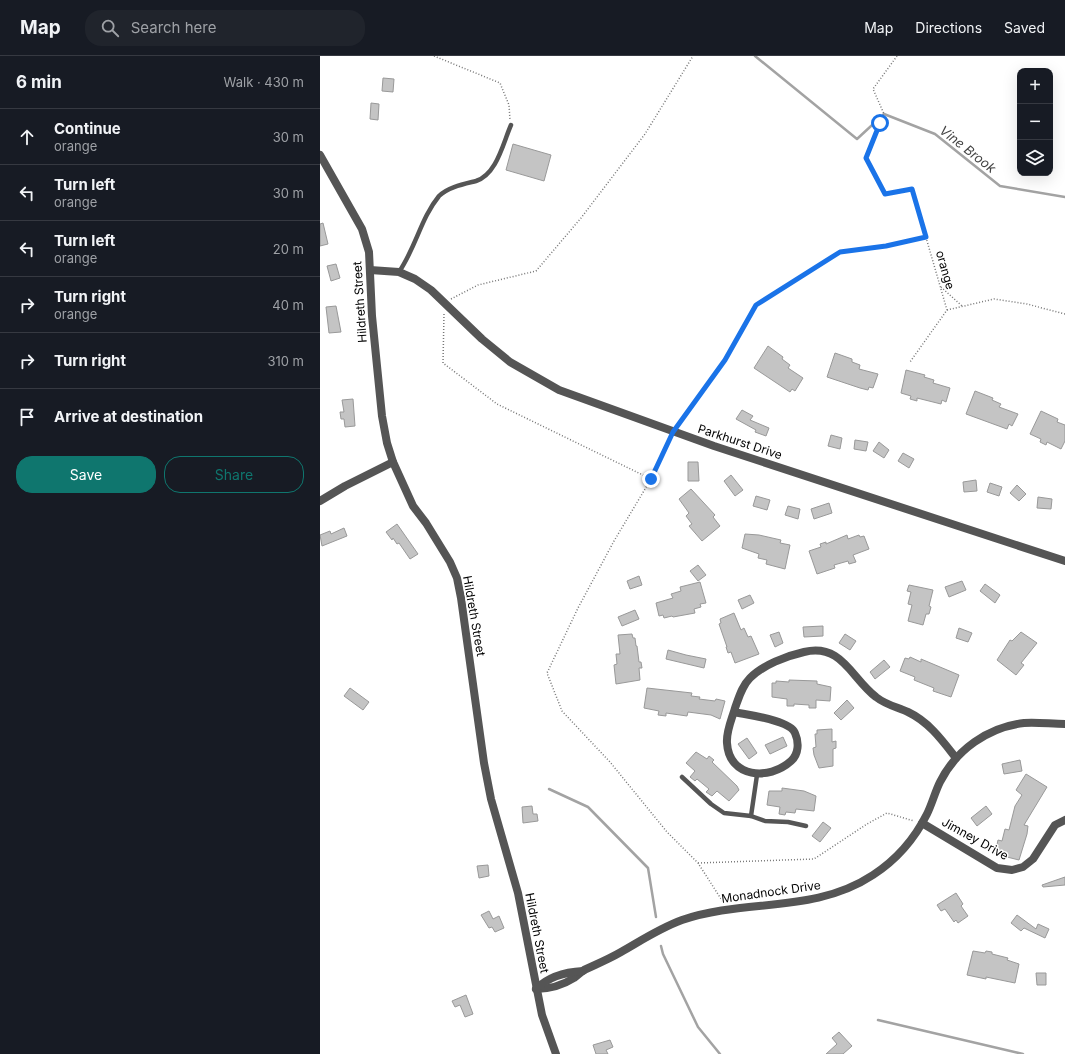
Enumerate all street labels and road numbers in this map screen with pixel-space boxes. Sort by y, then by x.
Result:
street label: orange [933,249,958,291]
street label: Hildreth Street [349,261,370,343]
street label: Parkhurst Drive [696,421,784,462]
street label: Hildreth Street [460,574,489,657]
street label: Jimney Drive [939,814,1011,863]
street label: Monadnock Drive [720,877,822,906]
street label: Hildreth Street [522,891,553,974]

